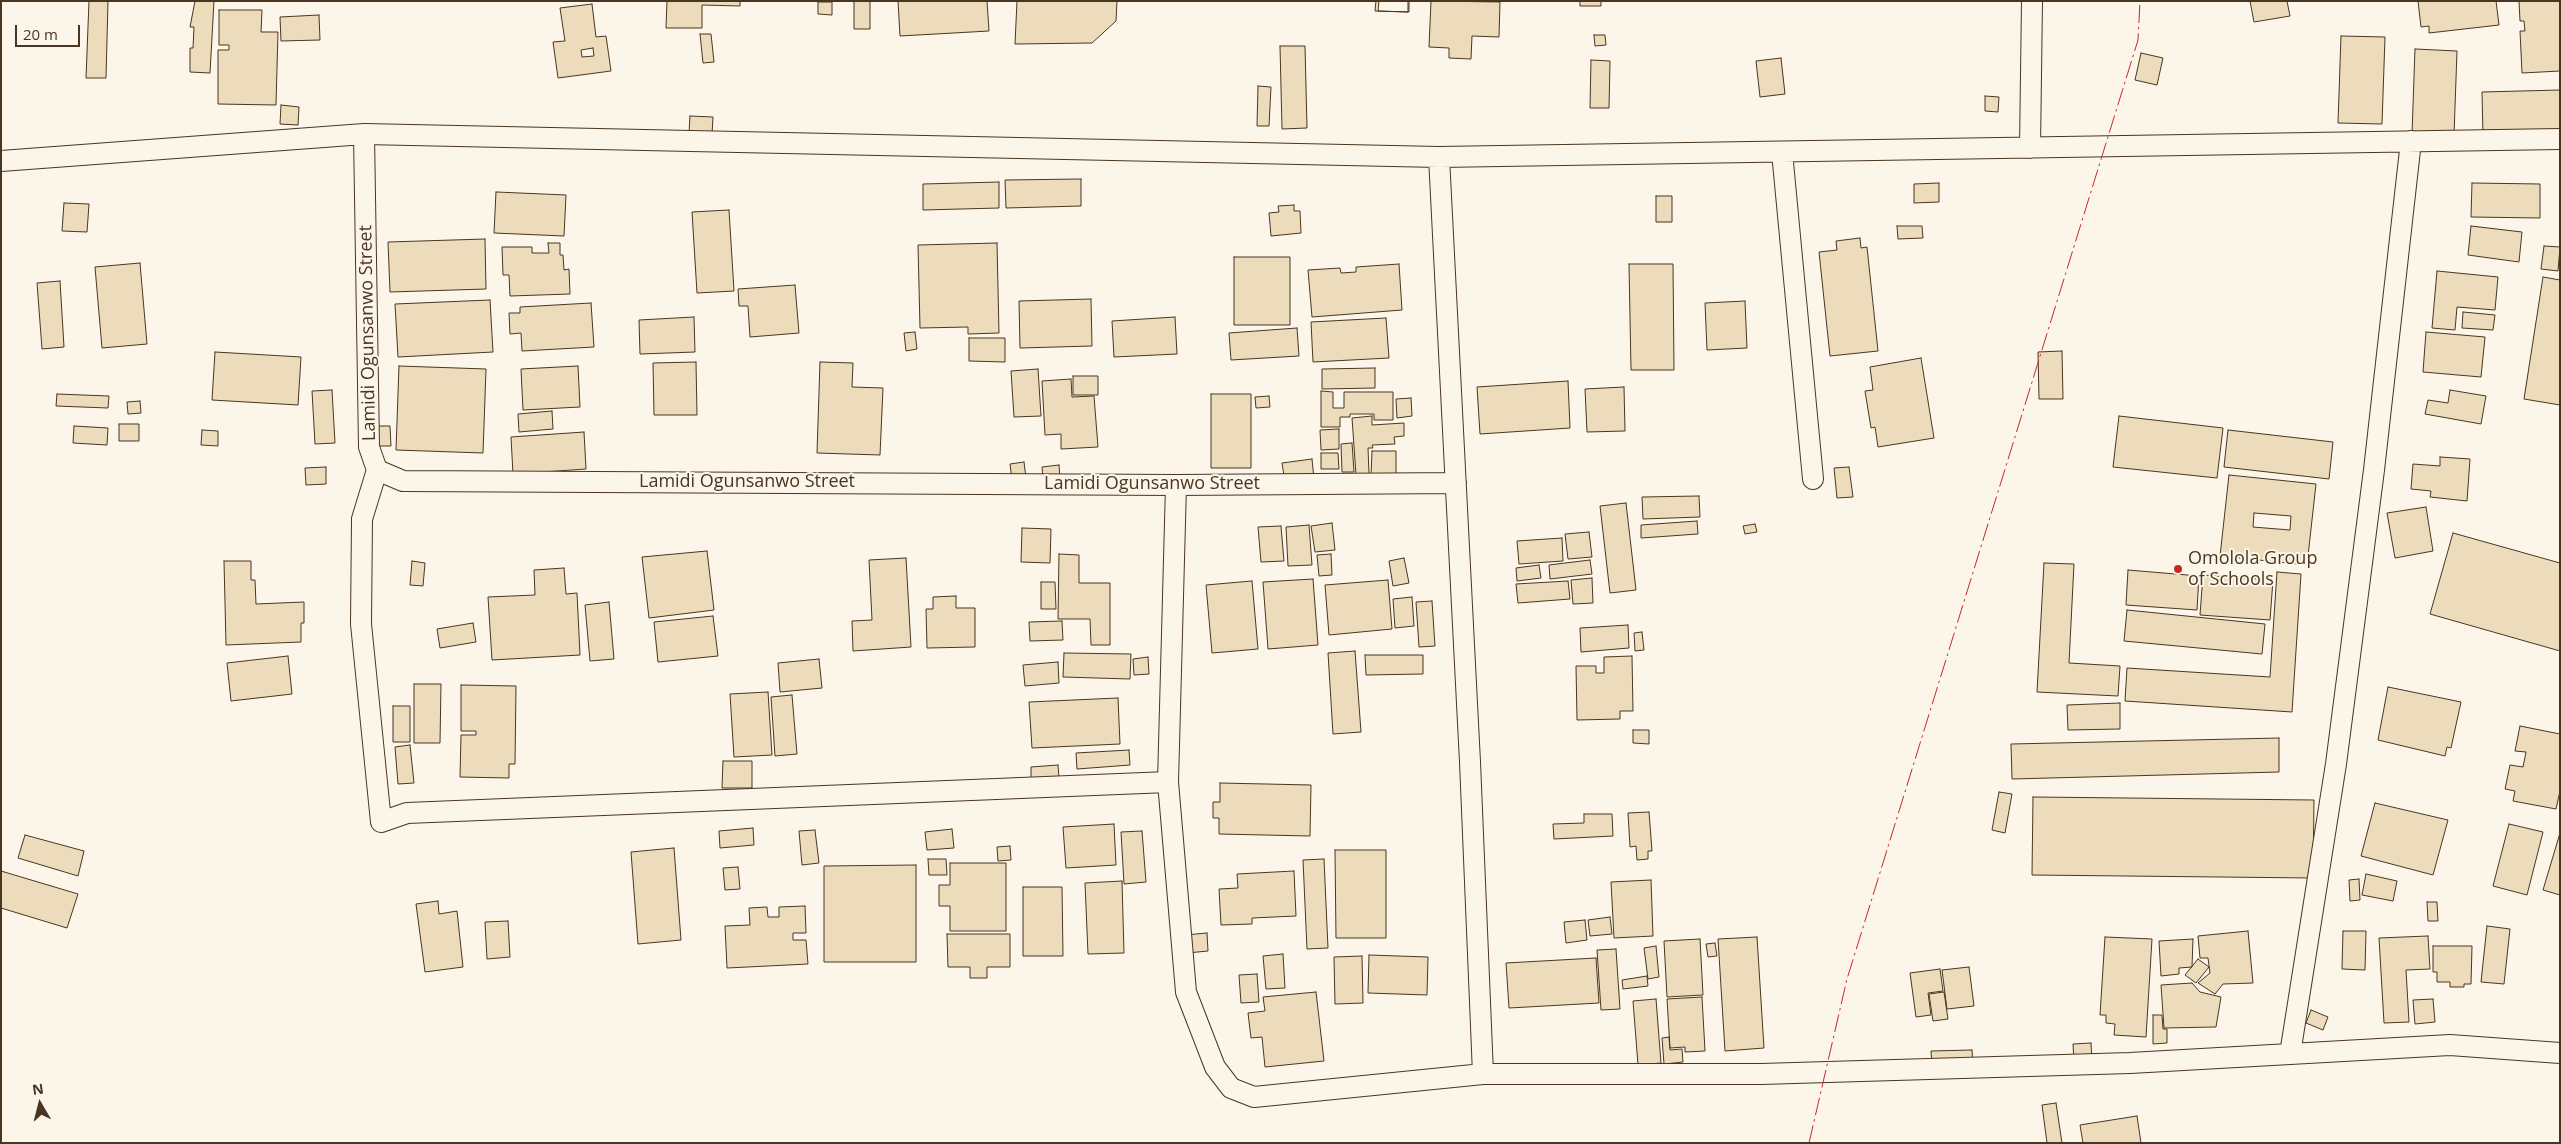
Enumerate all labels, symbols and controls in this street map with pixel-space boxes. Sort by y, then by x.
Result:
scale bar [18,15,82,47]
text: 20 m [23,24,58,44]
street label: Lamidi Ogunsanwo Street [355,225,381,441]
street label: Lamidi Ogunsanwo Street [639,471,855,493]
street label: Lamidi Ogunsanwo Street [1044,473,1260,495]
place label: Omolola Group of Schools [2188,548,2317,590]
marker: Omolola Group of Schools [2172,563,2184,575]
text: N [31,1078,45,1099]
north arrow [15,1079,65,1129]

